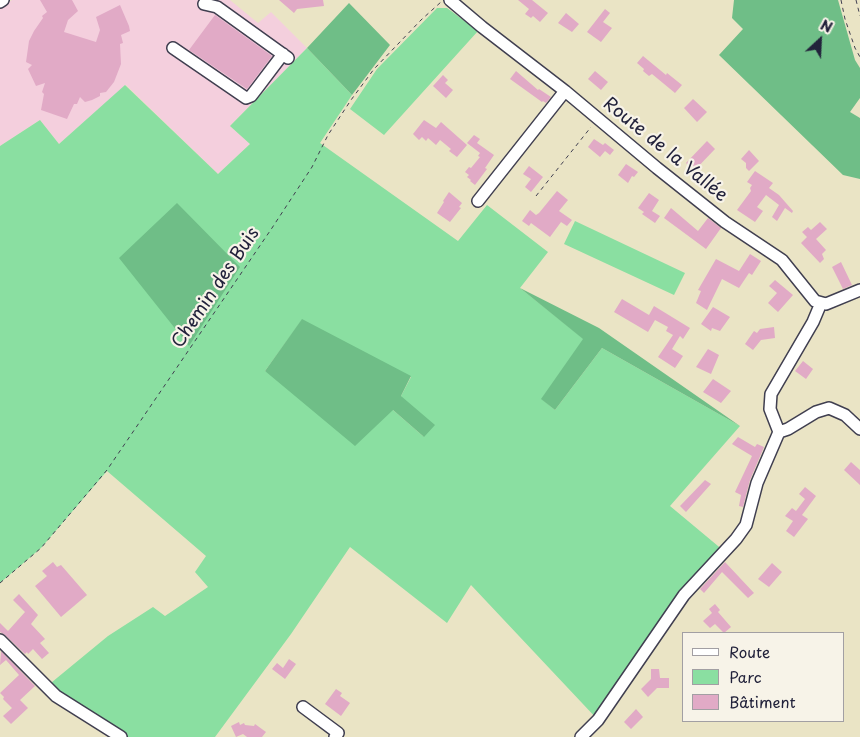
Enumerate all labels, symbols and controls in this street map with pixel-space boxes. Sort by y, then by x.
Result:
text: N [817,14,836,38]
north arrow [795,15,845,65]
street label: Route de la Vallée [598,93,732,207]
street label: Chemin des Buis [168,224,264,352]
legend [682,632,845,722]
text: Route [729,640,770,663]
text: Parc [729,665,762,688]
text: Bâtiment [729,690,796,713]

